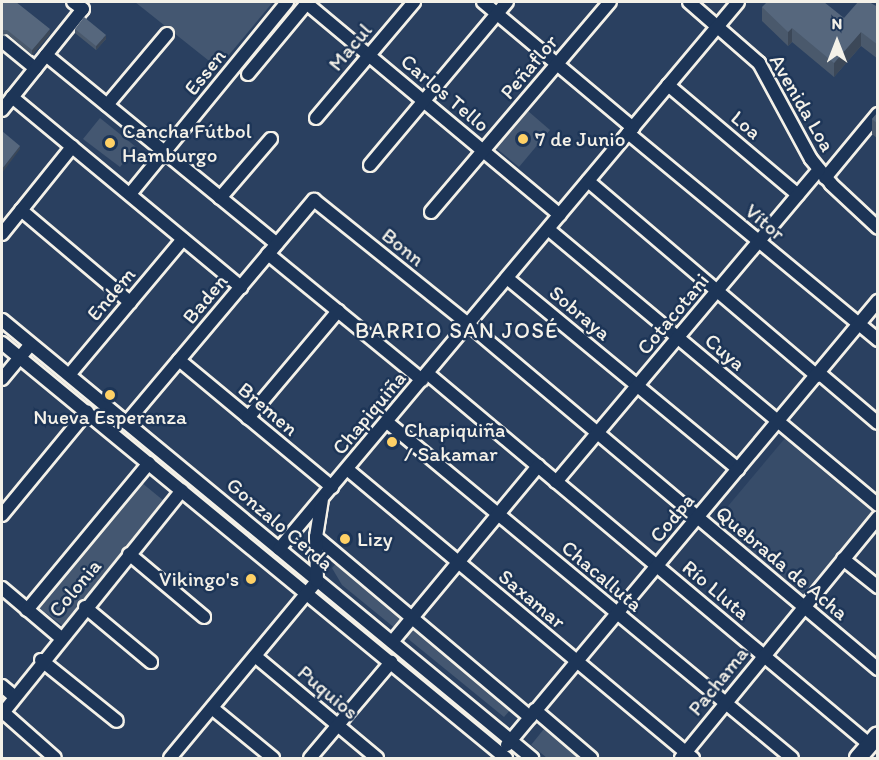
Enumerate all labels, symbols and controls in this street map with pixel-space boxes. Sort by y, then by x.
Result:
north arrow [807,12,867,72]
text: N [832,14,842,33]
street label: Macul [323,18,377,76]
street label: Peñaflor [495,30,563,104]
street label: Essen [179,44,231,100]
street label: Carlos Tello [396,49,494,137]
street label: Avenida Loa [764,50,840,156]
street label: Loa [726,105,766,145]
place label: Cancha Fútbol Hamburgo [122,118,252,168]
place label: 7 de Junio [535,126,626,152]
marker: 7 de Junio [516,132,530,146]
marker: Cancha Fútbol Hamburgo [103,136,117,150]
street label: Vítor [740,198,790,246]
street label: Bonn [377,222,429,272]
street label: Endem [81,262,141,326]
street label: Cotacotani [632,268,714,360]
street label: Baden [177,269,233,329]
street label: Sobraya [544,280,616,346]
district label: BARRIO SAN JOSÉ [356,318,558,344]
street label: Cuya [700,328,750,376]
street label: Chapiquiña [327,366,411,460]
street label: Bremen [233,377,303,441]
marker: Nueva Esperanza [103,388,117,402]
place label: Nueva Esperanza [33,404,187,430]
place label: Chapiquiña / Sakamar [404,417,505,467]
marker: Chapiquiña / Sakamar [385,435,399,449]
street label: Gonzalo Cerda [221,472,339,576]
street label: Codpa [644,488,700,548]
street label: Quebrada de Acha [711,500,853,626]
place label: Lizy [357,526,393,552]
marker: Lizy [338,532,352,546]
street label: Chacalluta [556,535,648,617]
street label: Colonia [43,554,107,622]
street label: Río Lluta [677,555,755,625]
street label: Saxamar [493,564,571,634]
place label: Vikingo's [159,566,239,592]
marker: Vikingo's [244,572,258,586]
street label: Pachama [682,641,754,721]
street label: Puquios [293,659,363,725]

